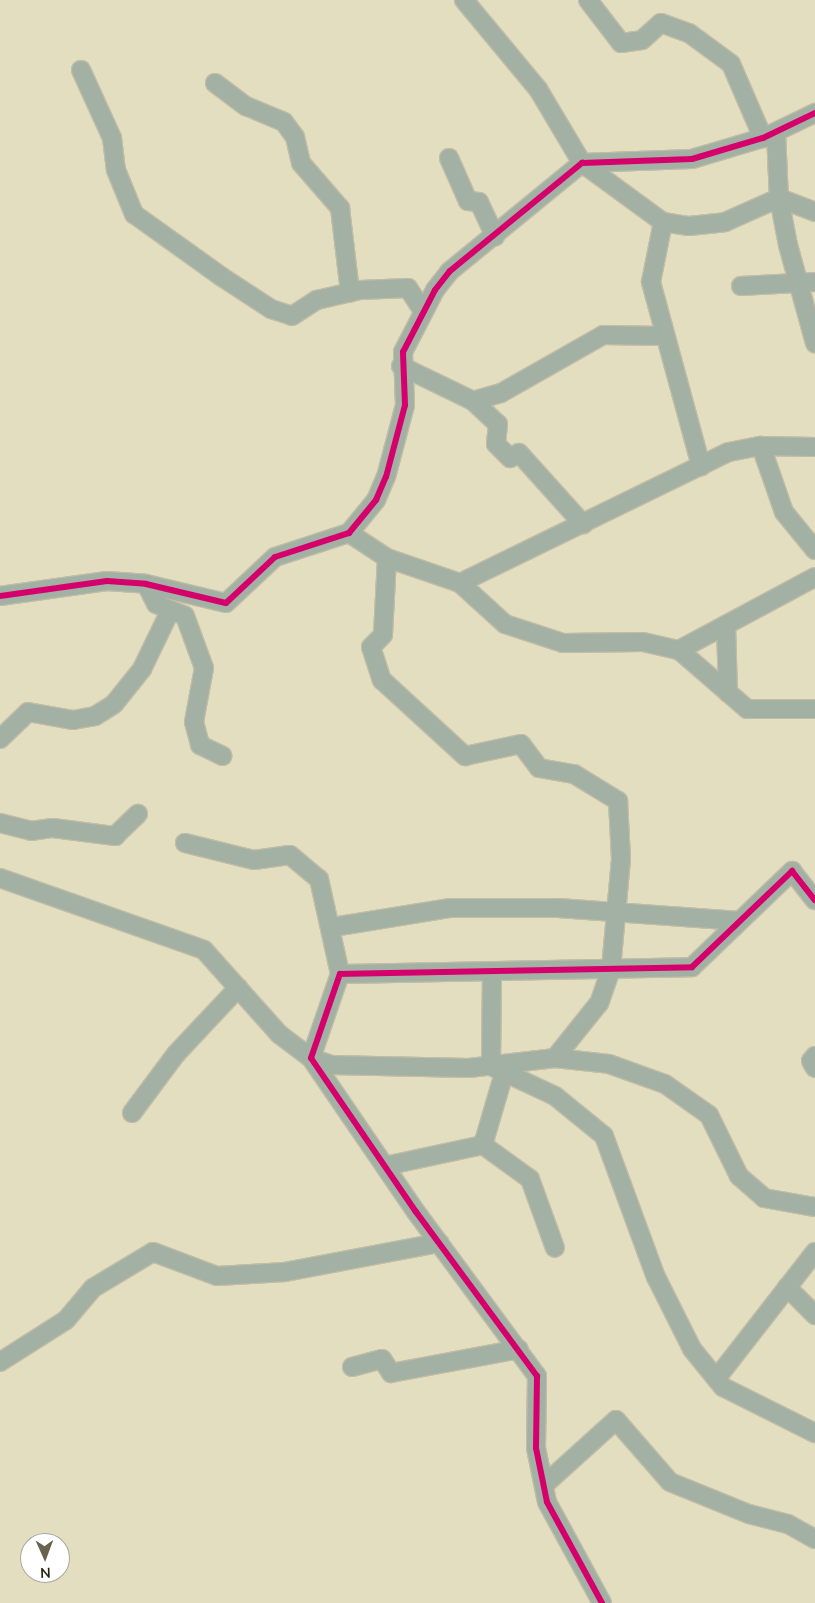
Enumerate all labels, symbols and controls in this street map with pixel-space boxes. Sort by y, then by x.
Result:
north arrow [20,1533,70,1583]
text: N [40,1563,51,1582]

